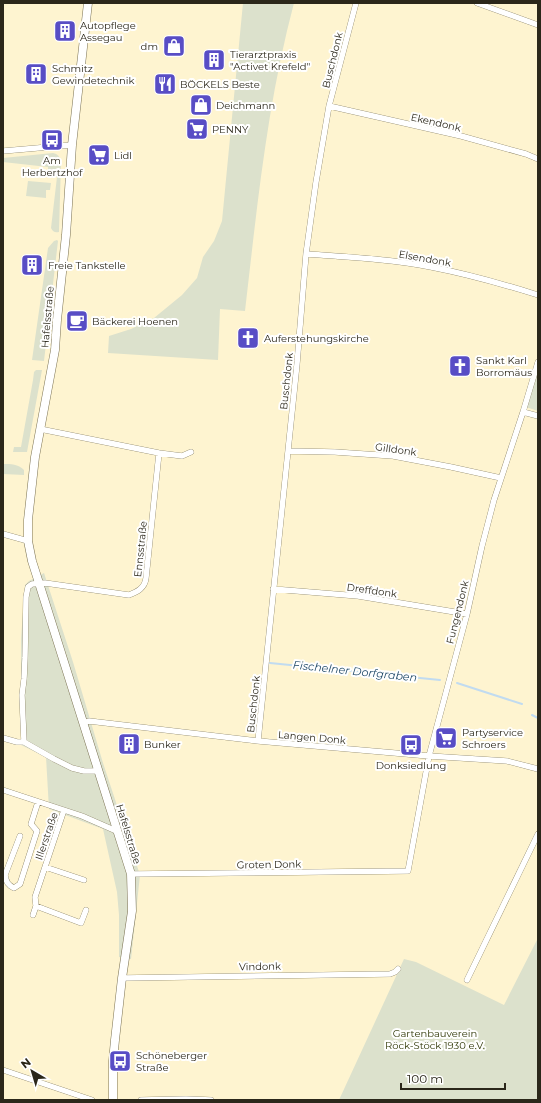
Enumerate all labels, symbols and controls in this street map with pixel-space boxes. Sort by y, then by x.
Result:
building icon: Autopflege Assegau [52,18,78,44]
place label: Autopflege Assegau [80,19,136,44]
street label: Buschdonk [319,31,346,89]
shop icon: dm [161,33,187,59]
place label: dm [141,40,158,53]
building icon: Tierarztpraxis "Activet Krefeld" [201,47,227,73]
place label: Tierarztpraxis "Activet Krefeld" [230,48,311,73]
building icon: Schmitz Gewindetechnik [23,61,49,87]
place label: Schmitz Gewindetechnik [52,62,134,87]
restaurant icon: BÖCKELS Beste [152,71,178,97]
place label: BÖCKELS Beste [180,78,260,91]
shop icon: Deichmann [188,92,214,118]
place label: Deichmann [216,99,275,112]
street label: Ekendonk [410,110,462,135]
supermarket icon: PENNY [184,116,210,142]
place label: PENNY [212,123,249,136]
bus stop icon: Am Herbertzhof [39,127,65,153]
supermarket icon: Lidl [86,142,112,168]
place label: Lidl [114,149,132,162]
place label: Am Herbertzhof [22,154,83,179]
street label: Elsendonk [398,248,452,269]
building icon: Freie Tankstelle [19,252,45,278]
place label: Freie Tankstelle [48,259,126,272]
street label: Hafelsstraße [38,286,57,349]
cafe icon: Bäckerei Hoenen [64,308,90,334]
place label: Bäckerei Hoenen [92,315,178,328]
church icon: Auferstehungskirche [235,325,261,351]
place label: Auferstehungskirche [264,332,369,345]
street label: Buschdonk [277,352,296,410]
church icon: Sankt Karl Borromäus [447,353,473,379]
place label: Sankt Karl Borromäus [476,354,532,379]
street label: Gilldonk [374,440,417,459]
street label: Ennsstraße [131,520,150,578]
street label: Fungendonk [443,579,472,645]
street label: Dreffdonk [346,581,398,600]
water label: Fischelner Dorfgraben [292,658,418,684]
street label: Buschdonk [244,675,263,733]
supermarket icon: Partyservice Schroers [433,725,459,751]
place label: Partyservice Schroers [462,726,523,751]
street label: Langen Donk [277,728,346,747]
building icon: Bunker [116,731,142,757]
bus stop icon: Donksiedlung [398,732,424,758]
place label: Bunker [144,738,181,751]
place label: Donksiedlung [376,759,446,772]
street label: Hafelsstraße [113,803,144,866]
street label: Illerstraße [32,811,61,862]
street label: Groten Donk [237,857,301,872]
street label: Vindonk [239,960,281,973]
park label: Gartenbauverein Röck-Stöck 1930 e.V. [385,1027,485,1052]
bus stop icon: Schöneberger Straße [107,1048,133,1074]
place label: Schöneberger Straße [136,1049,207,1074]
north arrow [12,1051,52,1091]
text: N [18,1055,34,1071]
scale bar [401,1065,505,1091]
text: 100 m [407,1071,443,1086]

